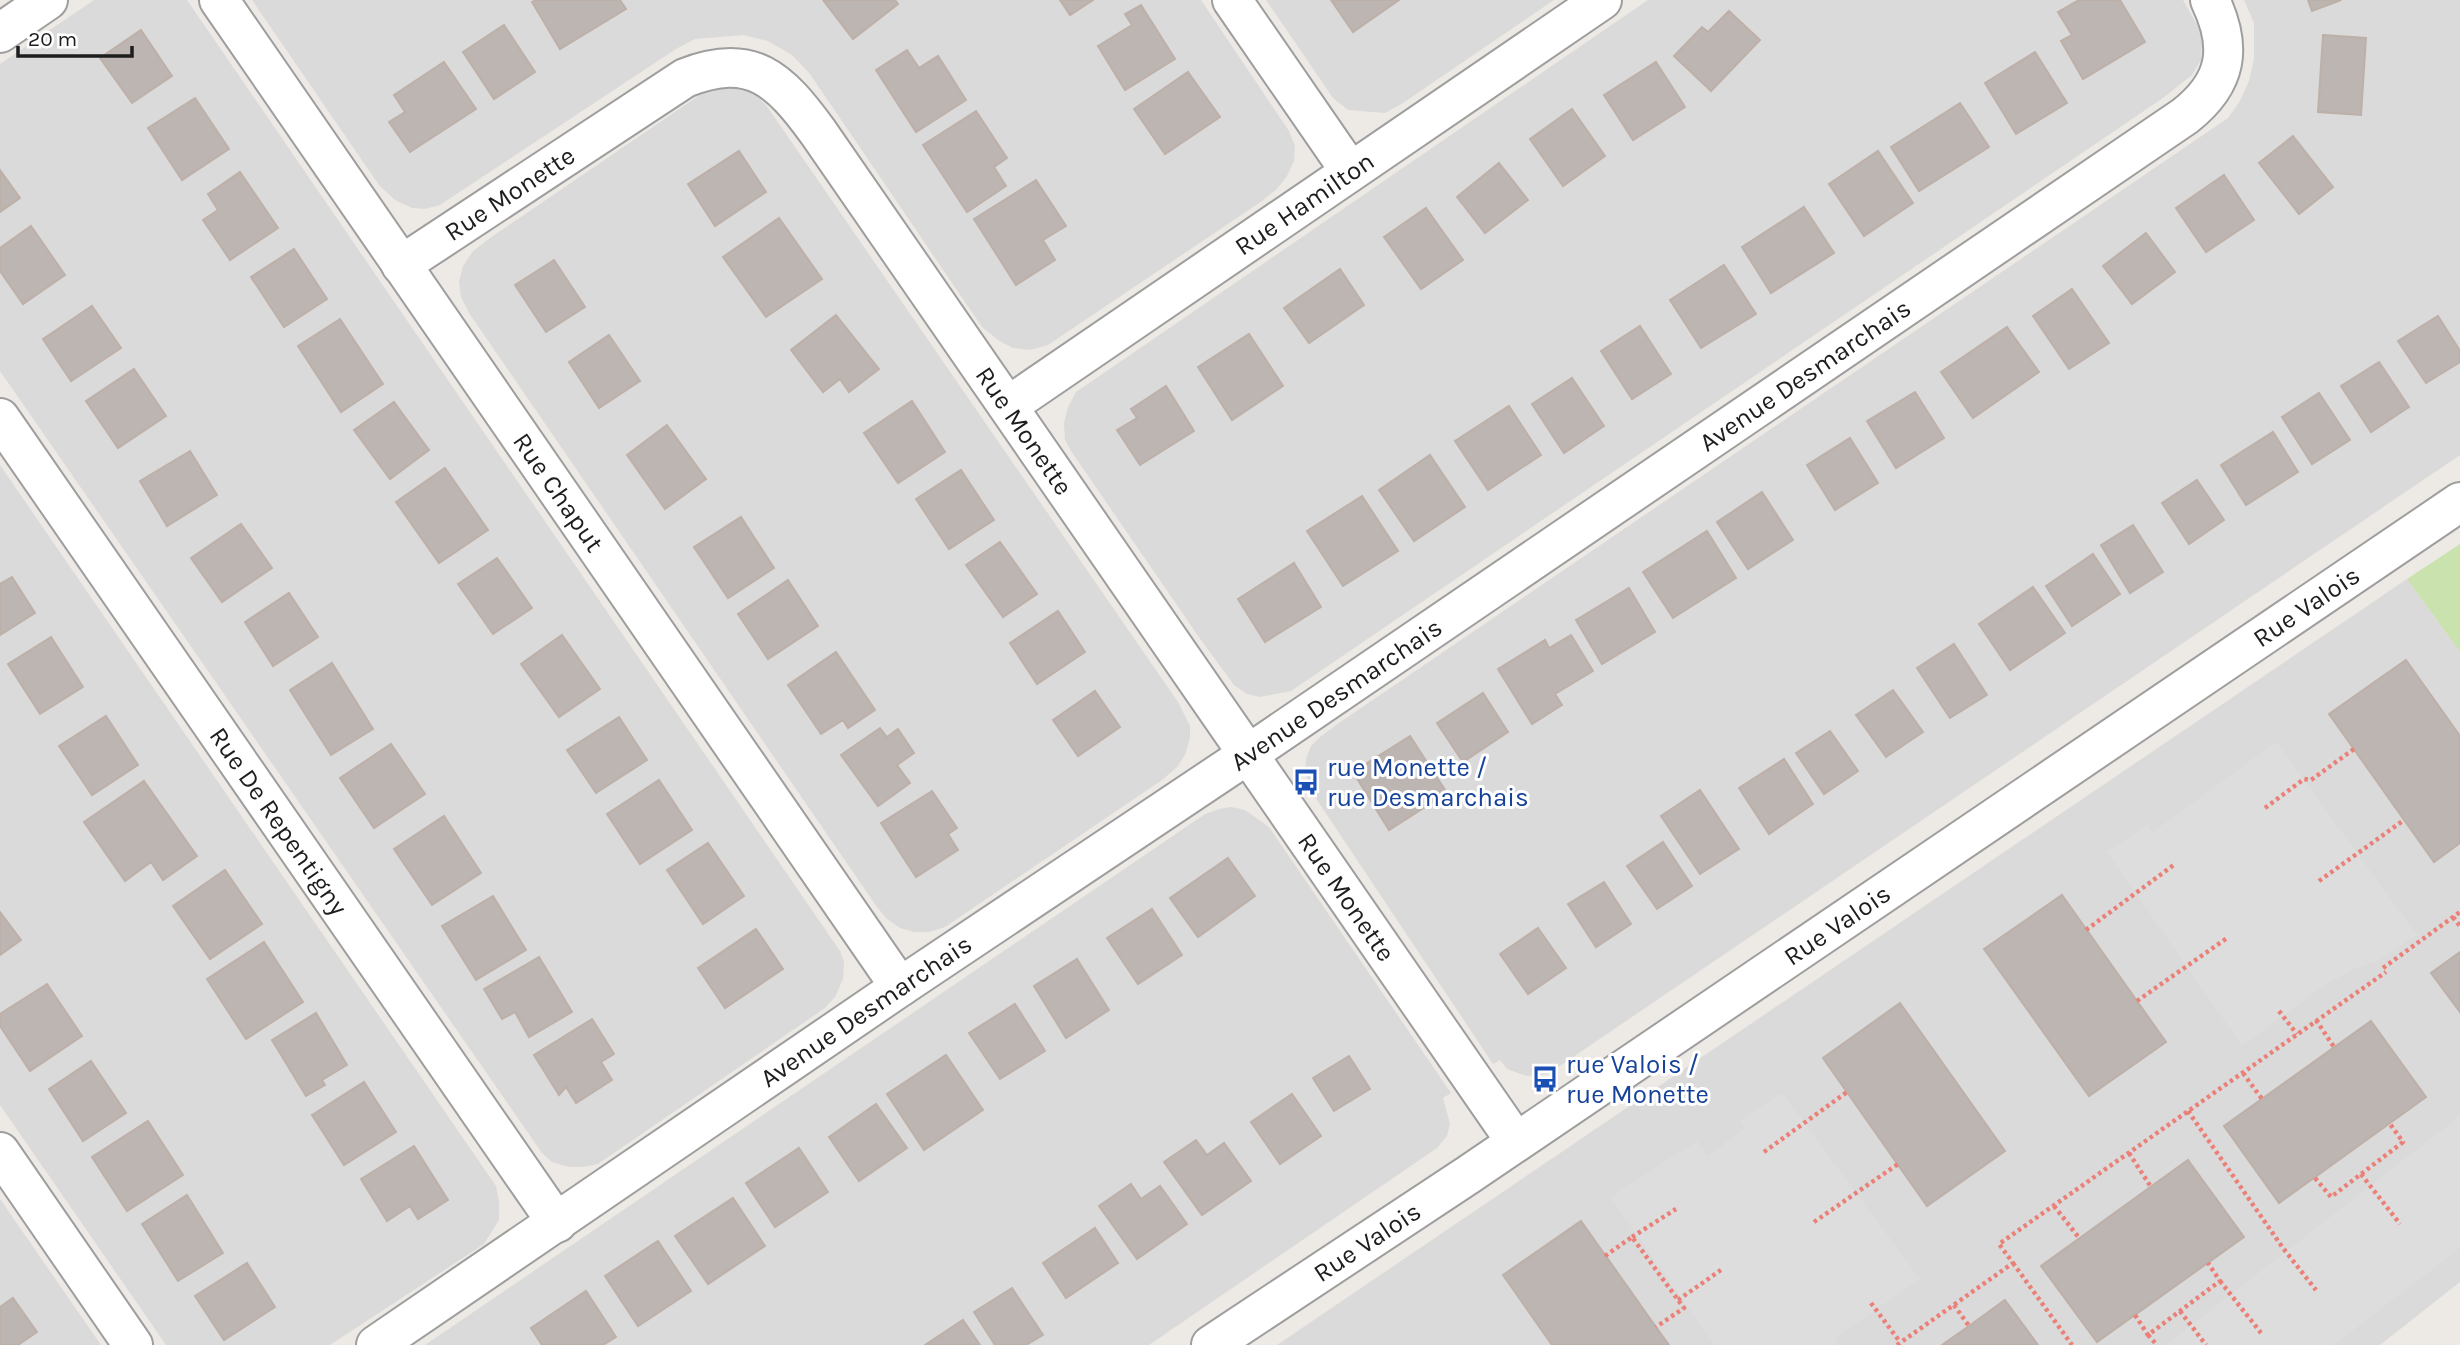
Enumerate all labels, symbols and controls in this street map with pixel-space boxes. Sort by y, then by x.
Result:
scale bar [18,14,131,58]
text: 20 m [28,27,77,51]
street label: Rue Monette [439,139,581,248]
street label: Rue Hamilton [1229,145,1380,262]
street label: Avenue Desmarchais [1693,292,1916,458]
street label: Rue Monette [969,360,1080,501]
street label: Rue Chaput [507,427,611,558]
street label: Rue Valois [2247,559,2365,654]
street label: Avenue Desmarchais [1225,611,1448,777]
street label: Rue De Repentigny [203,721,355,921]
place label: rue Monette / rue Desmarchais [1327,752,1529,813]
bus stop icon: rue Monette / rue Desmarchais [1291,767,1321,797]
street label: Rue Monette [1291,827,1402,967]
street label: Rue Valois [1778,878,1896,972]
street label: Avenue Desmarchais [754,928,977,1093]
place label: rue Valois / rue Monette [1566,1049,1709,1110]
bus stop icon: rue Valois / rue Monette [1530,1064,1560,1094]
street label: Rue Valois [1307,1195,1427,1288]

